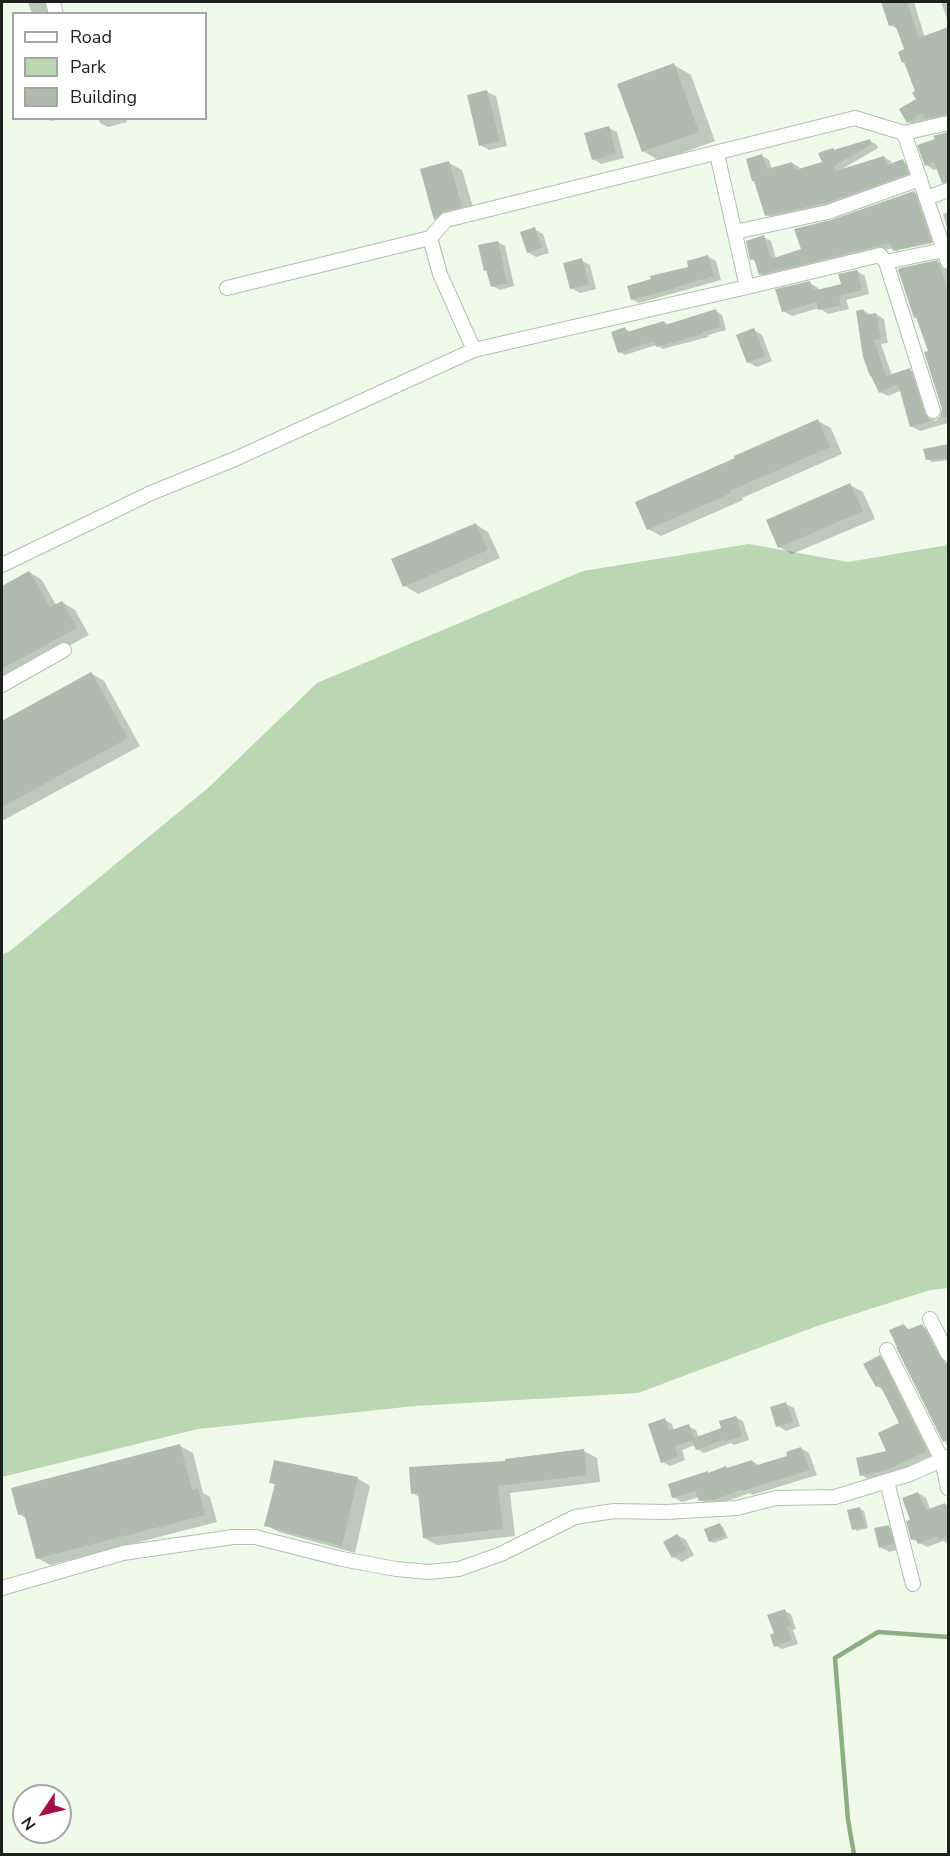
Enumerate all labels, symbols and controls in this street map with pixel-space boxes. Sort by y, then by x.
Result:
legend [12,12,207,120]
text: Road [70,25,112,49]
text: Park [70,55,106,79]
text: Building [70,85,137,109]
north arrow [12,1784,72,1844]
text: N [16,1812,41,1834]

